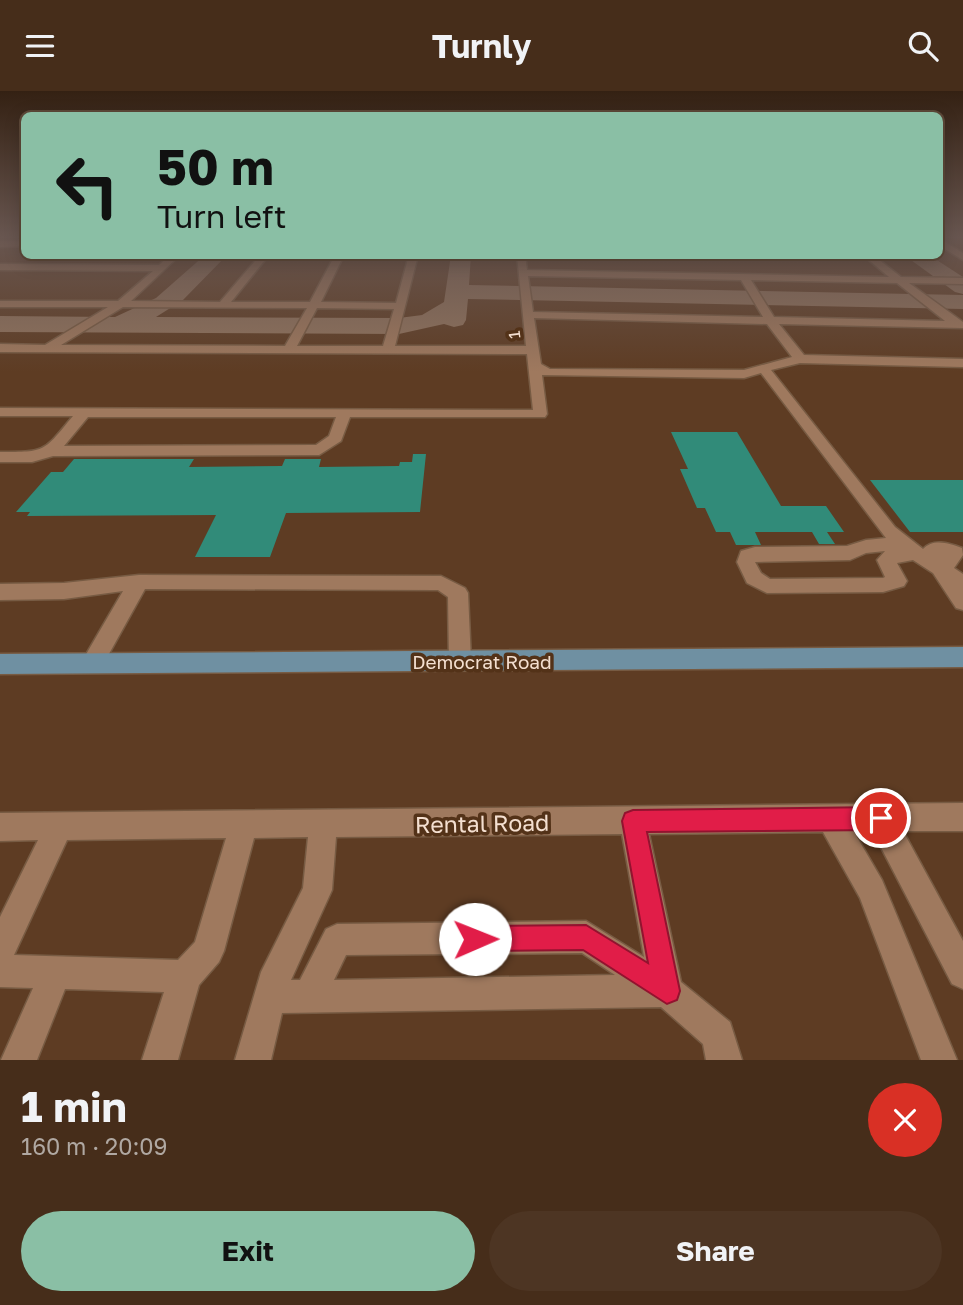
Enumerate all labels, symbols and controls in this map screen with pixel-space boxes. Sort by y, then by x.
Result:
icon: menu [21,27,59,65]
text: Turnly [432,27,531,65]
icon: search [904,27,942,65]
text: 50 m [157,137,274,196]
icon: left [42,140,133,231]
text: Turn left [157,197,286,235]
street label: 1 [504,330,524,340]
street label: Democrat Road [412,650,552,673]
pin [851,788,911,848]
icon: arrive [862,799,900,837]
street label: Rental Road [415,808,549,838]
position arrow [438,902,512,976]
text: 1 min [21,1081,127,1131]
button: close [868,1083,942,1157]
text: 160 m · 20:09 [21,1132,168,1160]
button: Exit [21,1211,475,1291]
button: Share [489,1211,942,1291]

